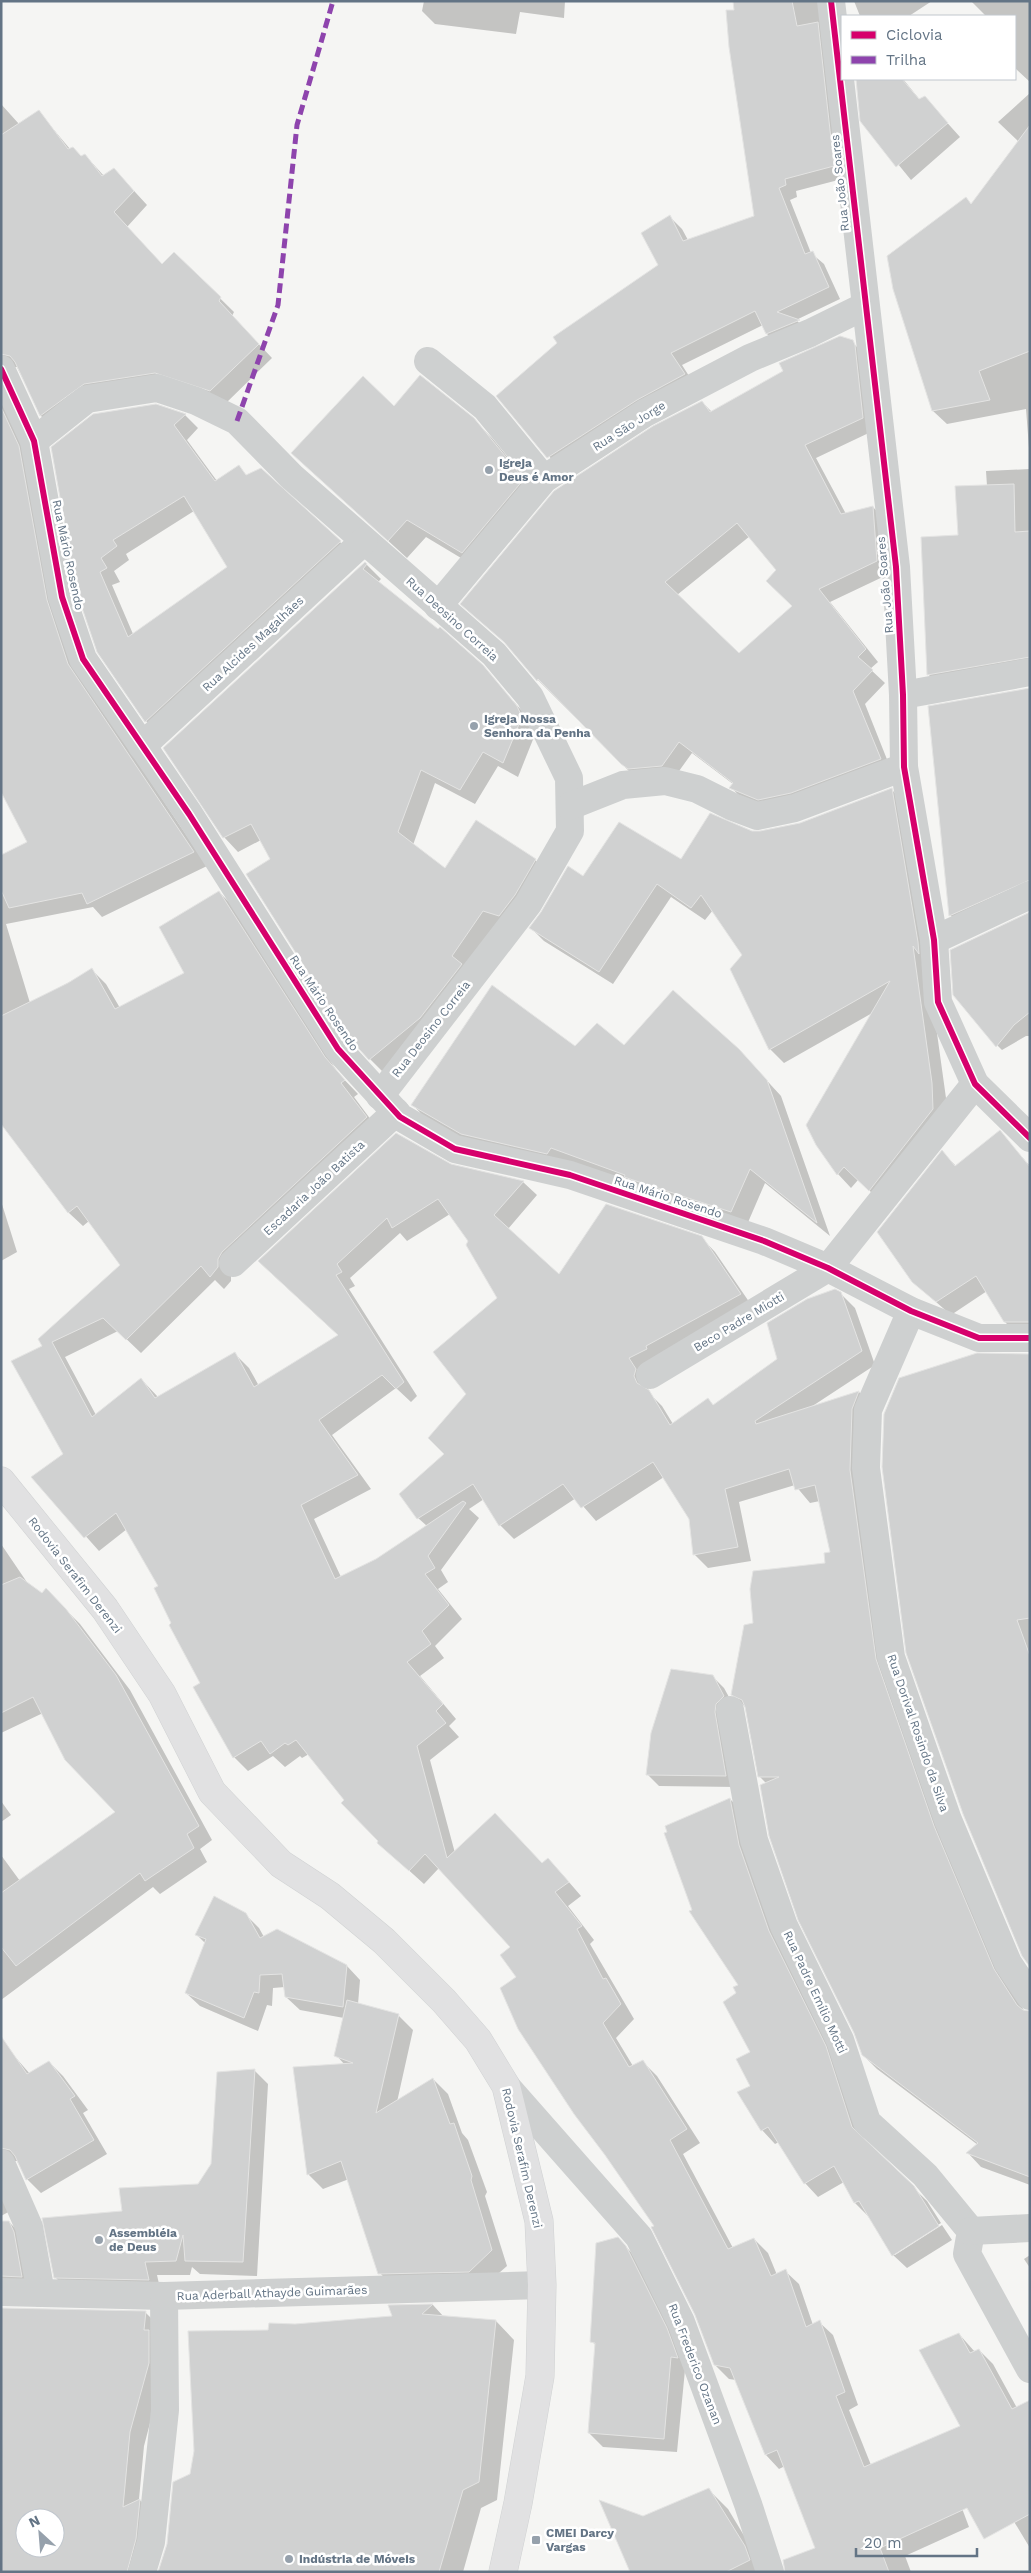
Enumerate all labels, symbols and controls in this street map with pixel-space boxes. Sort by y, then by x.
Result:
legend [841,15,1016,80]
text: Ciclovia [886,26,943,44]
text: Trilha [886,51,927,69]
street label: Rua João Soares [828,134,852,232]
street label: Rua São Jorge [590,398,668,454]
place label: Igreja Deus é Amor [499,456,575,484]
marker: Igreja Deus é Amor [483,464,495,476]
street label: Rua Mário Rosendo [49,498,87,612]
street label: Rua João Soares [874,536,896,634]
street label: Rua Deosino Correia [403,574,501,664]
street label: Rua Alcides Magalhães [200,594,306,694]
place label: Igreja Nossa Senhora da Penha [484,712,591,740]
marker: Igreja Nossa Senhora da Penha [468,720,480,732]
street label: Rua Mário Rosendo [287,952,361,1054]
street label: Rua Deosino Correia [389,978,473,1080]
street label: Escadaria João Batista [261,1137,368,1238]
street label: Rua Mário Rosendo [612,1173,724,1221]
street label: Beco Padre Miotti [691,1289,787,1355]
street label: Rodovia Serafim Derenzi [25,1514,125,1636]
street label: Rua Dorival Rosindo da Silva [884,1652,952,1814]
street label: Rua Padre Emílio Motti [780,1929,850,2055]
street label: Rodovia Serafim Derenzi [499,2087,545,2229]
place label: Assembléia de Deus [109,2226,177,2254]
marker: Assembléia de Deus [93,2234,105,2246]
street label: Rua Aderball Athayde Guimarães [176,2283,368,2303]
street label: Rua Frederico Ozanan [665,2301,725,2427]
north arrow [15,2508,65,2558]
text: N [26,2512,42,2531]
place label: CMEI Darcy Vargas [546,2526,614,2554]
scale bar [856,2526,977,2558]
marker: CMEI Darcy Vargas [530,2534,542,2546]
text: 20 m [864,2534,902,2552]
place label: Indústria de Móveis [299,2552,416,2566]
marker: Indústria de Móveis [283,2553,295,2565]

